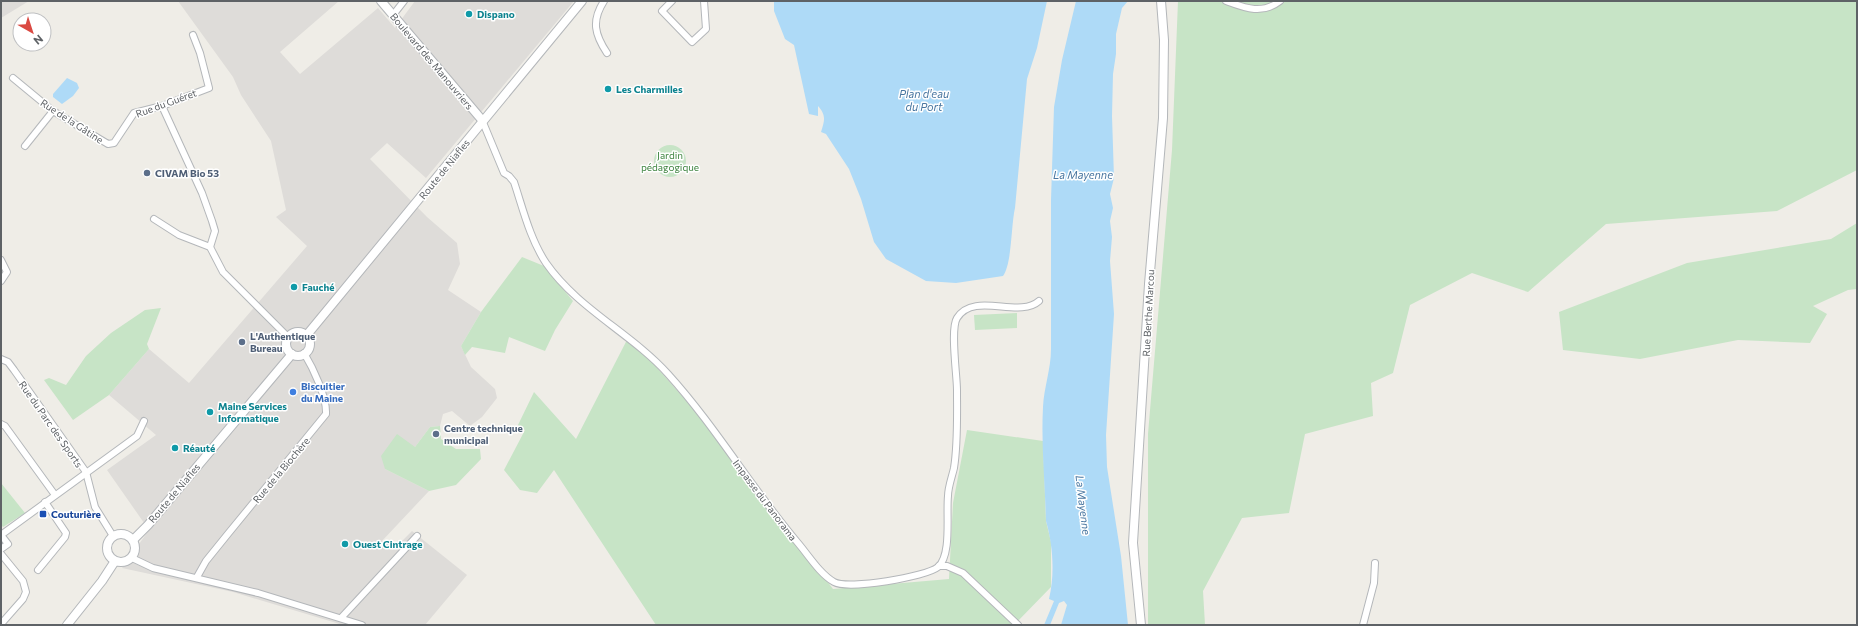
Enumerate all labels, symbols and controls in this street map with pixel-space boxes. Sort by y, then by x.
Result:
place label: Dispano [477,8,515,20]
marker: Dispano [464,9,474,19]
street label: Boulevard des Manouvriers [388,10,476,112]
north arrow [12,12,52,52]
text: N [31,33,46,48]
place label: Les Charmilles [616,83,683,95]
marker: Les Charmilles [603,84,613,94]
street label: Rue du Guéret [134,86,198,120]
water label: Plan d'eau du Port [899,87,949,113]
street label: Rue de la Gâtine [38,96,106,146]
street label: Route de Niafles [416,136,472,201]
park label: Jardin pédagogique [641,149,699,173]
place label: CIVAM Bio 53 [155,167,219,179]
marker: CIVAM Bio 53 [142,168,152,178]
water label: La Mayenne [1053,168,1113,181]
street label: Rue Berthe Marcou [1140,269,1156,357]
place label: Fauché [302,281,334,293]
marker: Fauché [289,282,299,292]
place label: L'Authentique Bureau [250,330,315,354]
marker: L'Authentique Bureau [237,337,247,347]
street label: Rue du Parc des Sports [17,378,86,470]
place label: Biscuitier du Maine [301,380,345,404]
marker: Biscuitier du Maine [288,387,298,397]
place label: Maine Services Informatique [218,400,287,424]
marker: Maine Services Informatique [205,407,215,417]
place label: Centre technique municipal [444,422,523,446]
marker: Centre technique municipal [431,429,441,439]
street label: Rue de la Biochère [250,435,312,505]
place label: Réauté [183,442,215,454]
marker: Réauté [170,443,180,453]
street label: Impasse du Panorama [731,457,799,543]
street label: Route de Niafles [146,461,203,525]
water label: La Mayenne [1073,474,1094,536]
place label: Couturière [51,508,101,520]
marker: Couturière [38,509,48,519]
place label: Ouest Cintrage [353,538,422,550]
marker: Ouest Cintrage [340,539,350,549]

